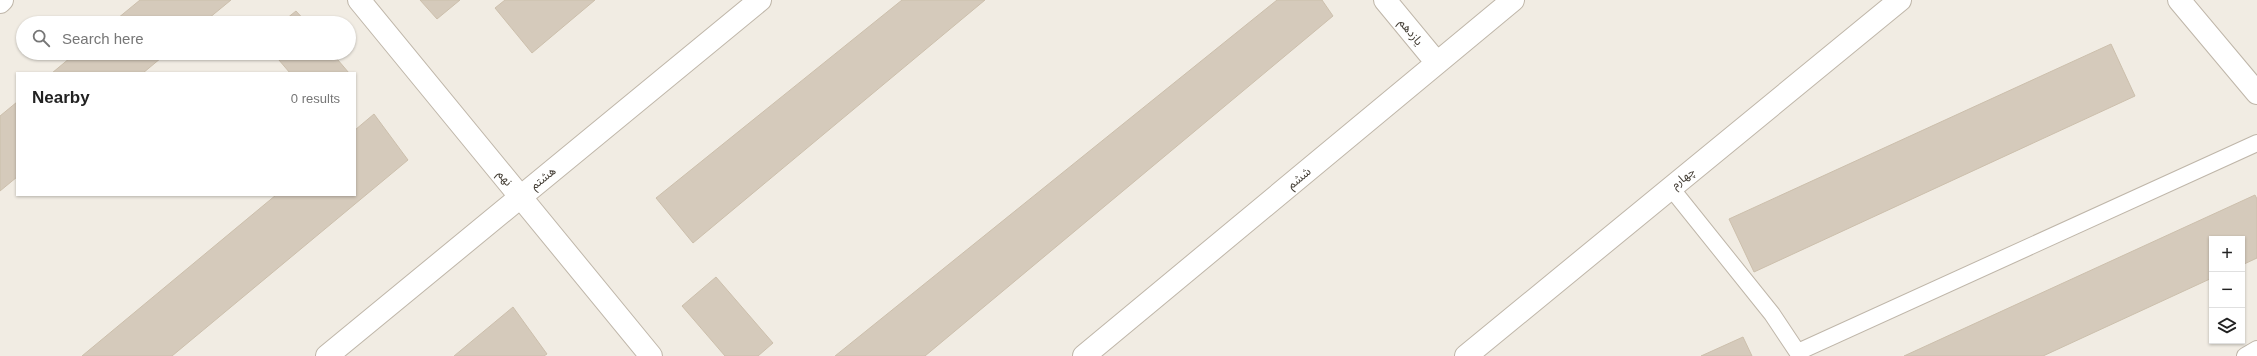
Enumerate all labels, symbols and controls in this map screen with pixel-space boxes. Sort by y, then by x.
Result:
search box [16,16,356,60]
street label: یازدهم [1394,16,1426,50]
icon: search [30,27,52,49]
text: Search here [62,30,144,47]
text: Nearby [32,88,90,107]
text: 0 results [291,91,340,106]
street label: هشتم [528,164,560,194]
street label: ششم [1284,164,1315,193]
street label: چهارم [1668,164,1699,193]
street label: نهم [493,167,515,190]
map controls [2209,236,2245,344]
button: + [2209,236,2245,272]
button: − [2209,272,2245,308]
button: layers [2209,308,2245,344]

